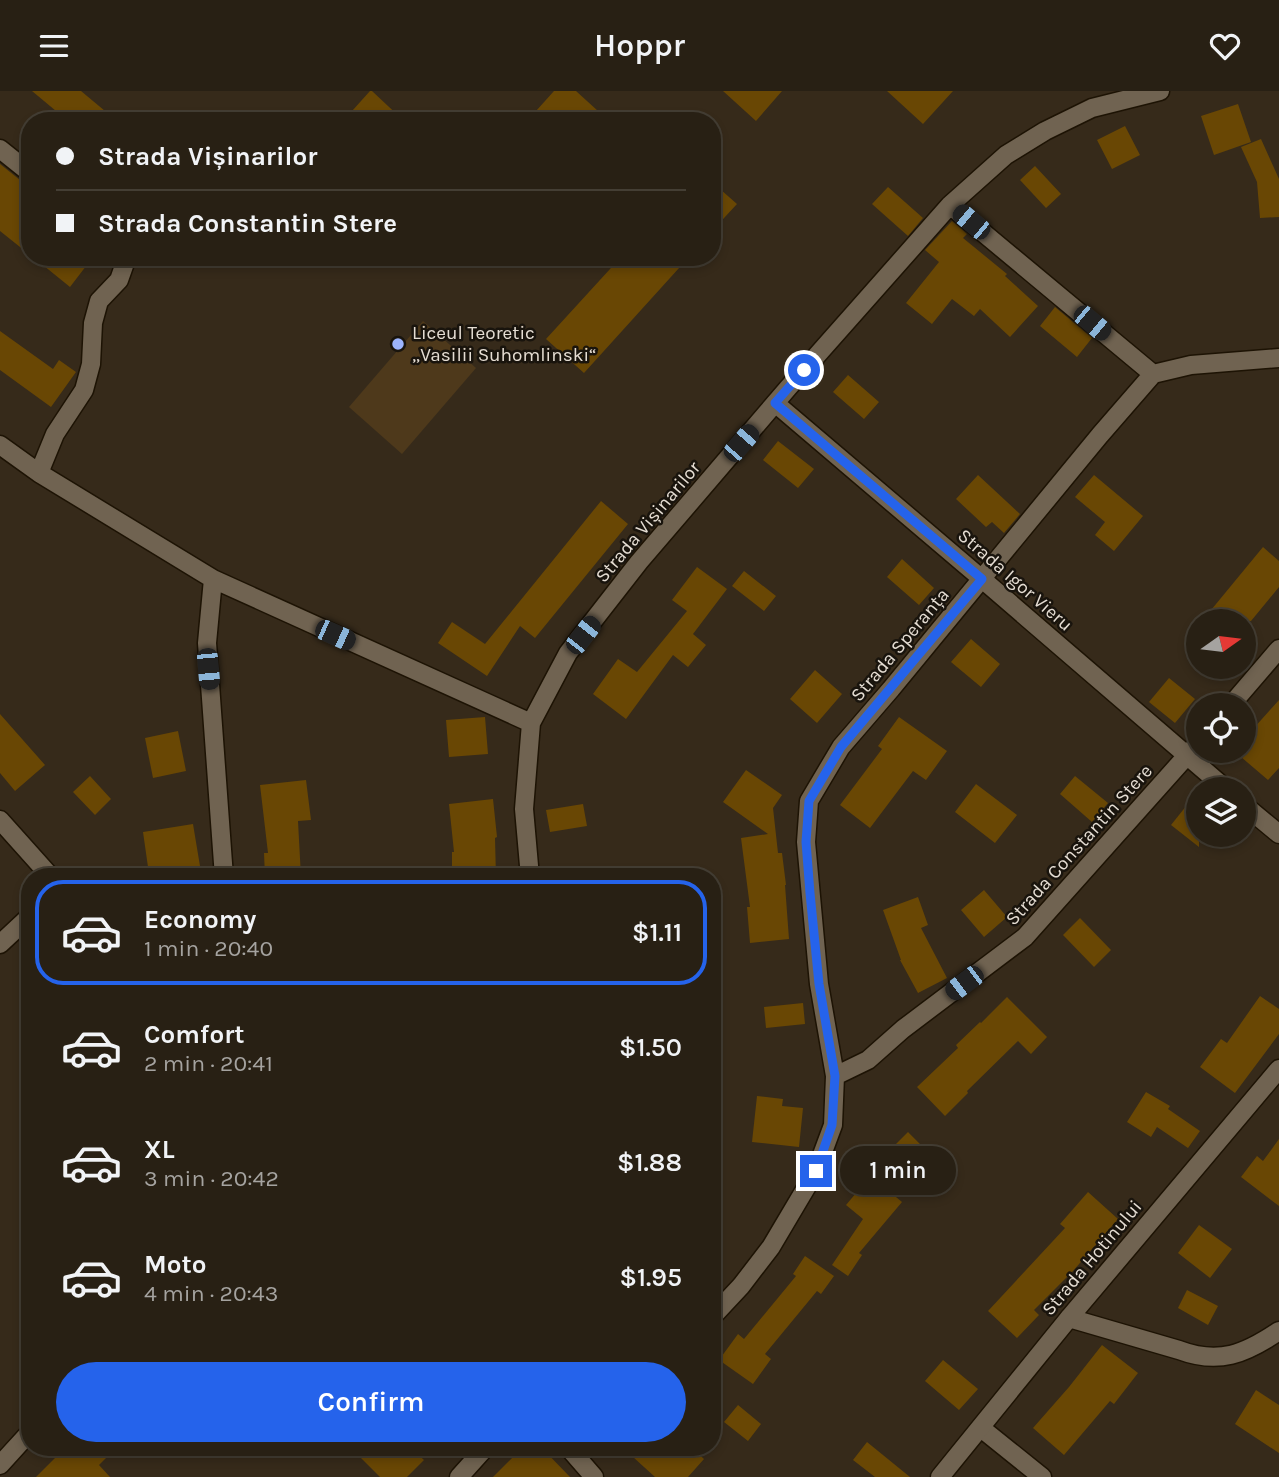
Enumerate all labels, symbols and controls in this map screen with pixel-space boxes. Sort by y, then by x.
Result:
icon: menu [35,27,73,65]
text: Hoppr [594,27,685,64]
icon: heart [1206,27,1244,65]
text: Strada Vișinarilor [98,141,317,172]
car [949,200,994,244]
text: Strada Constantin Stere [98,208,397,239]
car [1070,301,1115,345]
place label: Liceul Teoretic „Vasilii Suhomlinski“ [412,322,597,366]
marker: Liceul Teoretic „Vasilii Suhomlinski“ [390,336,406,352]
route start [788,354,820,386]
car [720,420,763,466]
street label: Strada Vișinarilor [591,457,705,587]
street label: Strada Igor Vieru [953,524,1077,636]
street label: Strada Speranța [846,584,954,706]
north arrow [1186,609,1256,679]
map controls [1186,609,1256,847]
car [562,612,605,658]
car [312,617,359,653]
car [196,647,221,691]
button: locate [1186,693,1256,763]
street label: Strada Constantin Stere [1001,760,1157,930]
button: layers [1186,777,1256,847]
icon: car [60,901,123,964]
text: Economy [144,904,256,935]
text: $1.11 [632,917,682,948]
text: 1 min · 20:40 [144,935,273,962]
car [941,962,988,1004]
icon: car [60,1016,123,1079]
text: Comfort [144,1019,245,1050]
text: $1.50 [619,1032,682,1063]
text: 2 min · 20:41 [144,1050,273,1077]
icon: car [60,1131,123,1194]
text: XL [144,1134,175,1165]
text: $1.88 [617,1147,682,1178]
callout: 1 min [840,1147,956,1195]
route end [800,1155,832,1187]
text: 1 min [869,1157,927,1184]
text: 3 min · 20:42 [144,1165,279,1192]
street label: Strada Hotinului [1037,1196,1147,1320]
icon: car [60,1246,123,1309]
text: Moto [144,1249,206,1280]
text: $1.95 [619,1262,682,1293]
text: 4 min · 20:43 [144,1280,278,1307]
button: Confirm [56,1362,686,1442]

